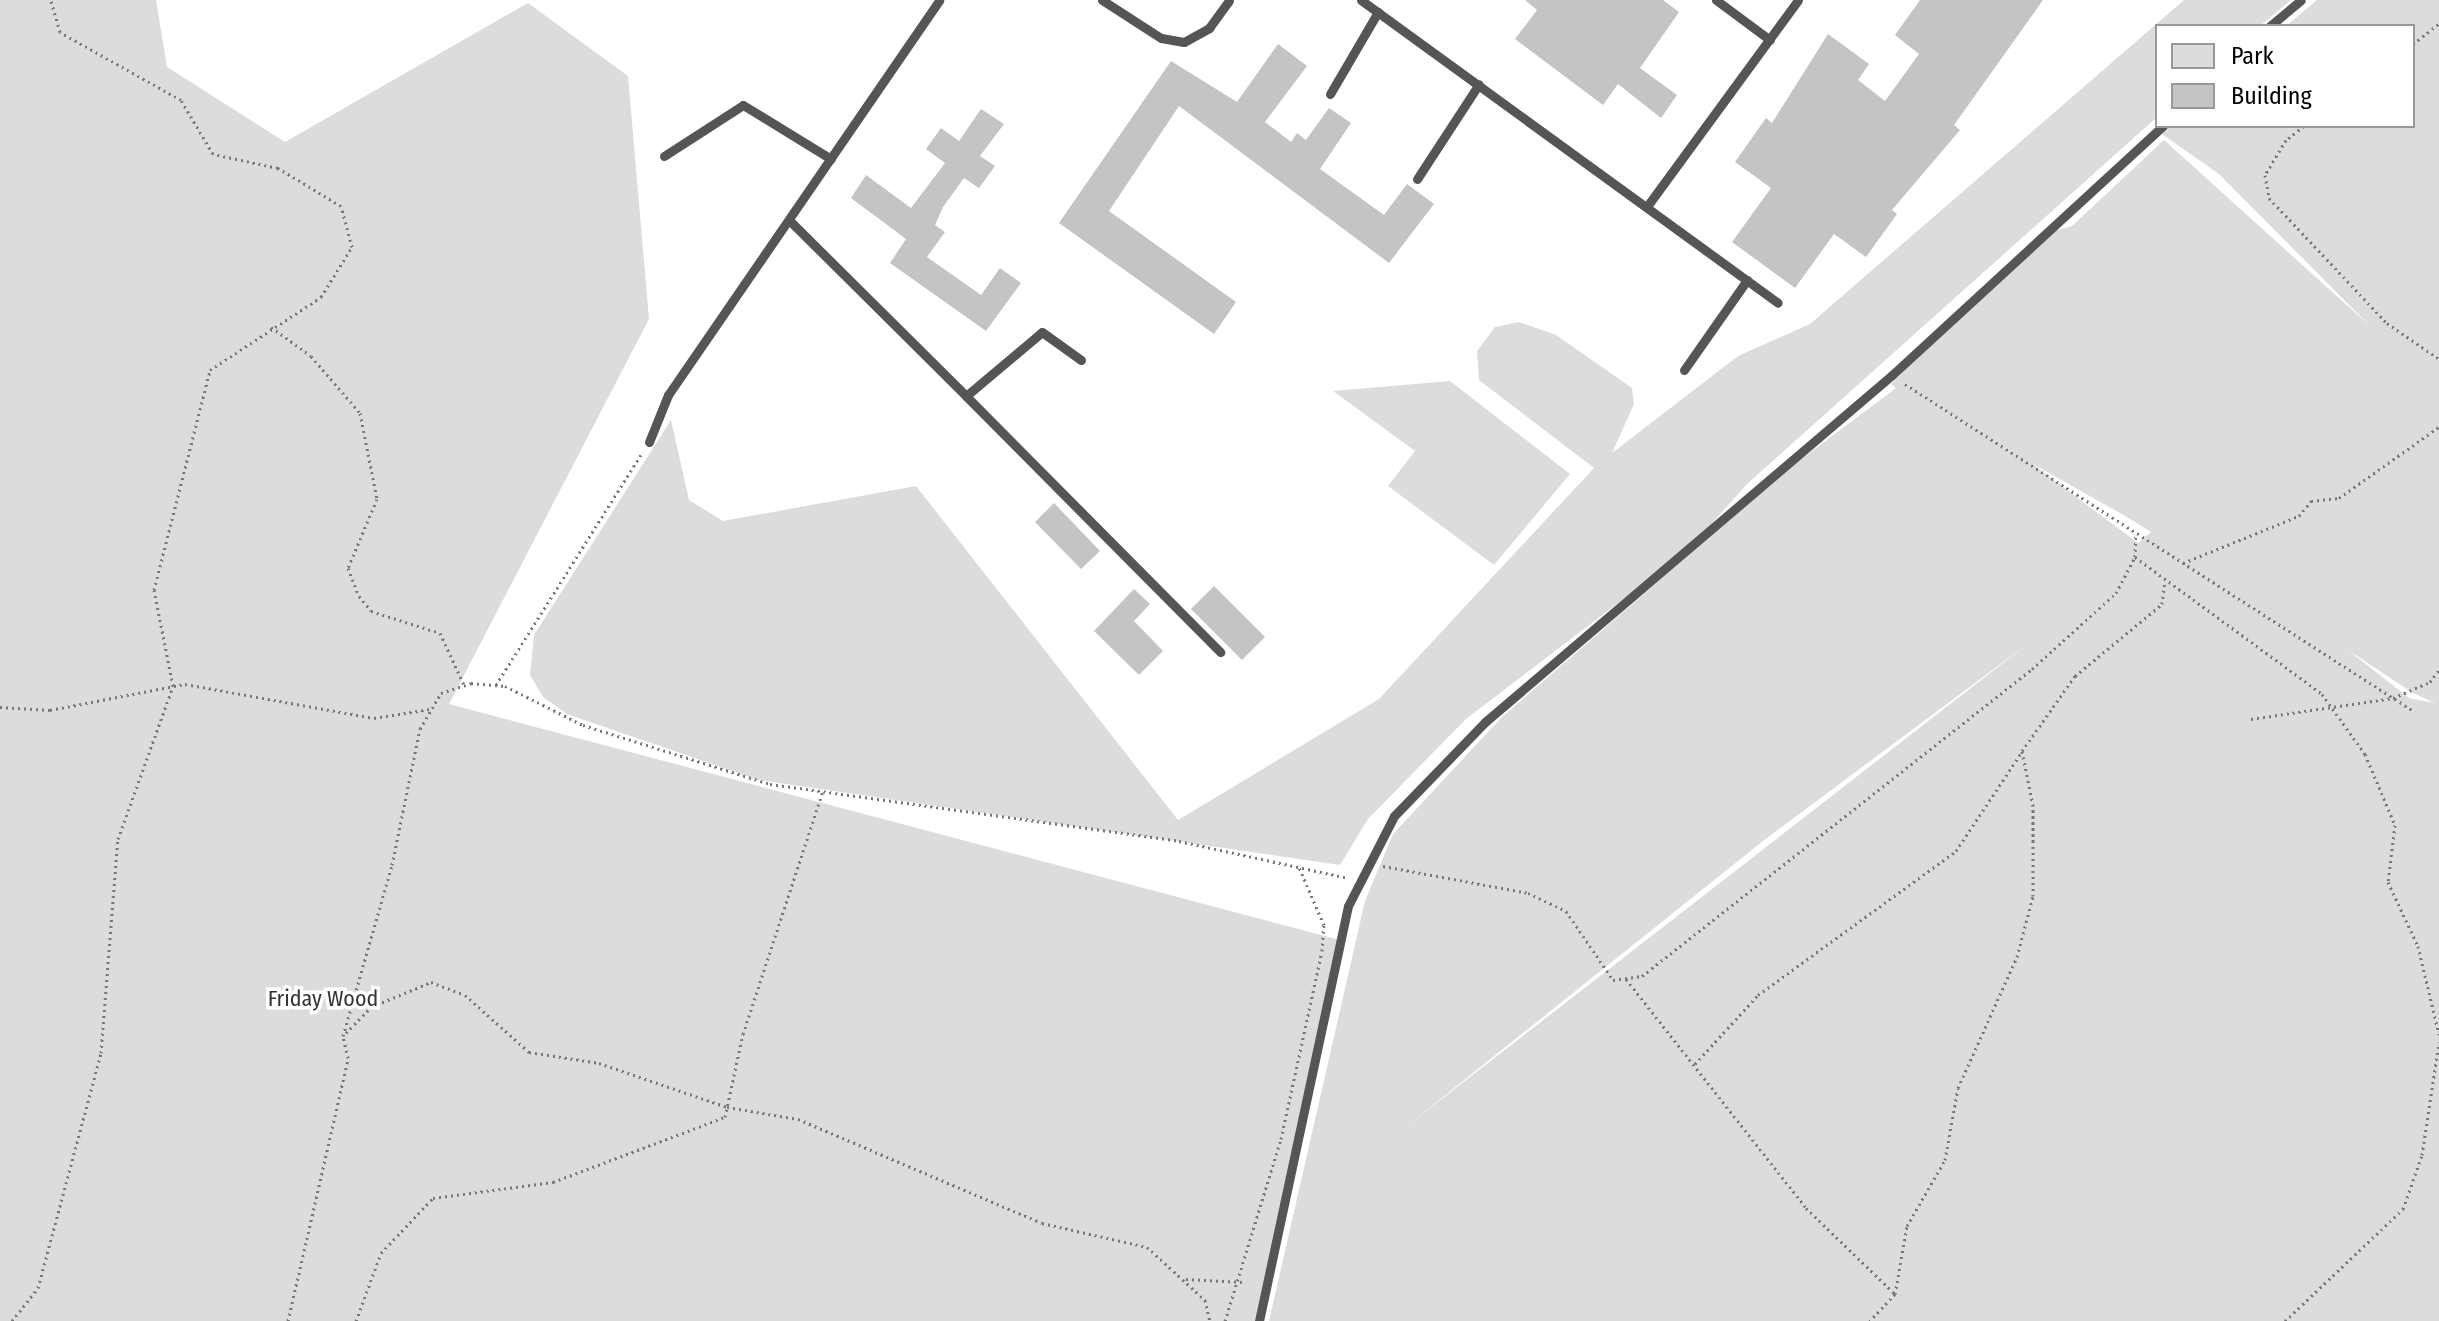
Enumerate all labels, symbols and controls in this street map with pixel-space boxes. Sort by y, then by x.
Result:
legend [2155,24,2415,128]
text: Park [2231,42,2274,70]
text: Building [2231,82,2312,110]
park label: Friday Wood [268,986,378,1012]

